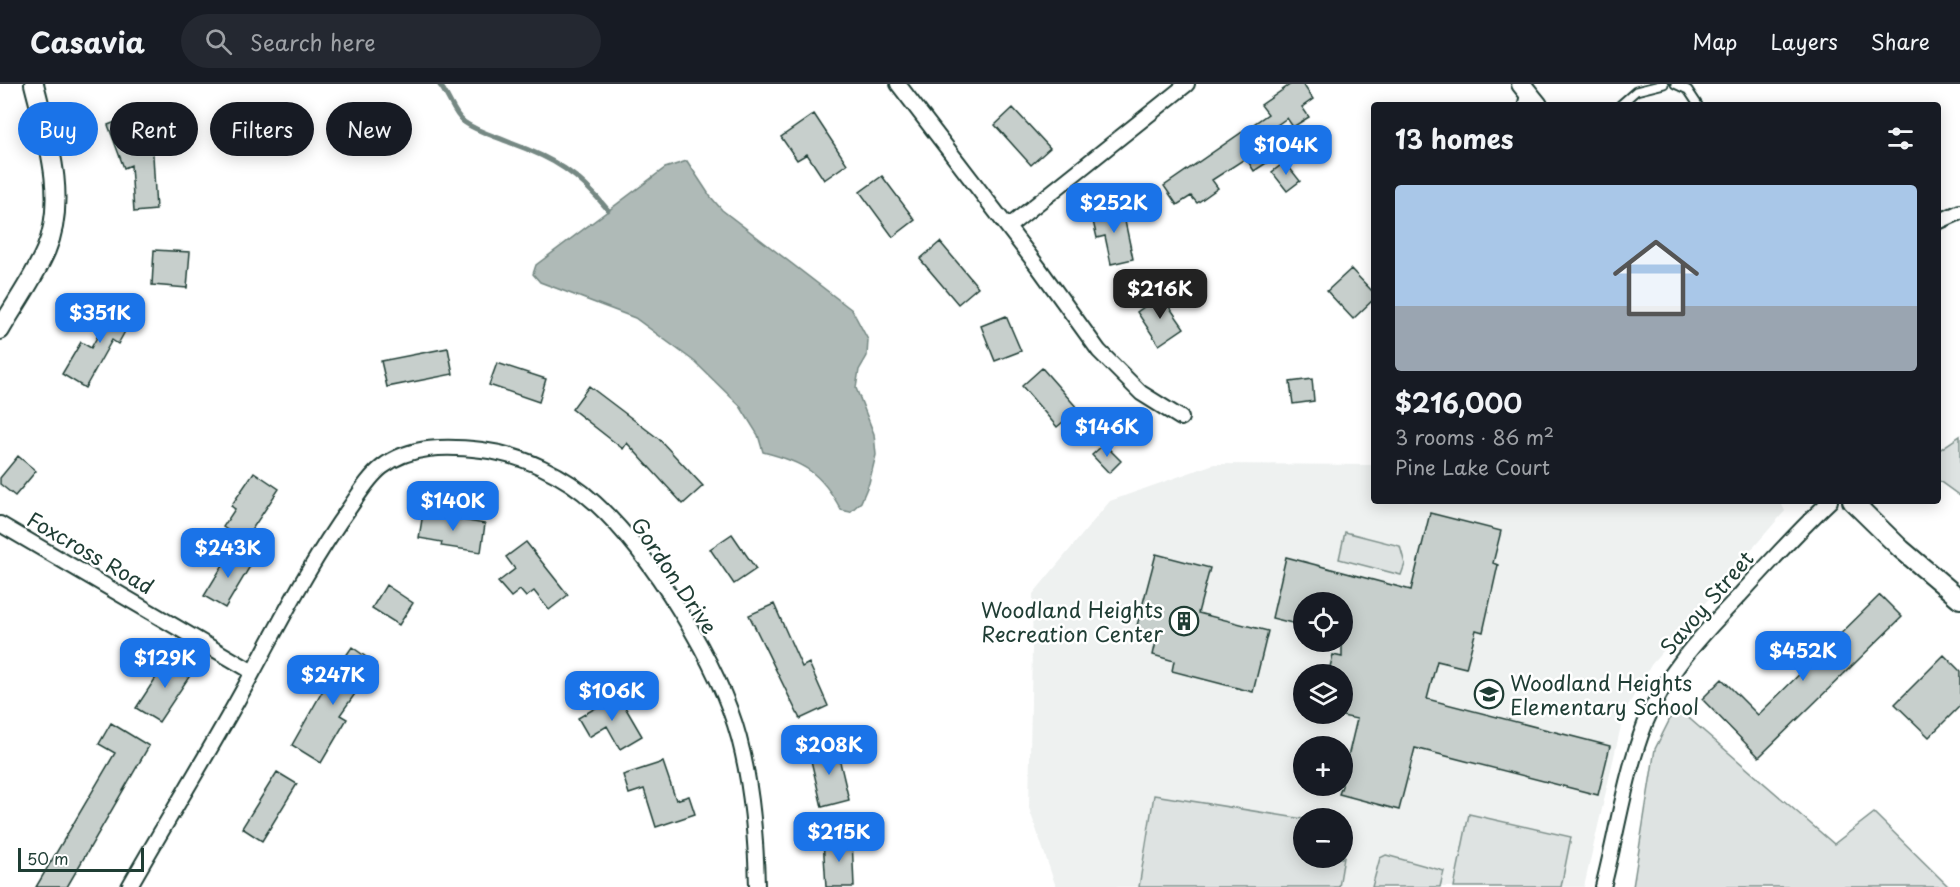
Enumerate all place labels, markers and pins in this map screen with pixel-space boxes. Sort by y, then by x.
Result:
pin: $104K [1244,125,1328,176]
pin: $252K [1072,183,1156,234]
pin: $216K [1118,269,1202,320]
pin: $351K [58,293,142,344]
pin: $146K [1065,407,1149,458]
pin: $140K [411,481,495,532]
pin: $243K [186,528,270,579]
place label: Woodland Heights Recreation Center [981,593,1163,649]
building icon: Woodland Heights Recreation Center [1168,605,1200,637]
pin: $452K [1761,631,1845,682]
pin: $129K [123,638,207,689]
pin: $247K [291,655,375,706]
place label: Woodland Heights Elementary School [1510,666,1699,722]
pin: $106K [570,671,654,722]
school or university icon: Woodland Heights Elementary School [1473,678,1505,710]
pin: $208K [787,725,871,776]
pin: $215K [797,812,881,863]

